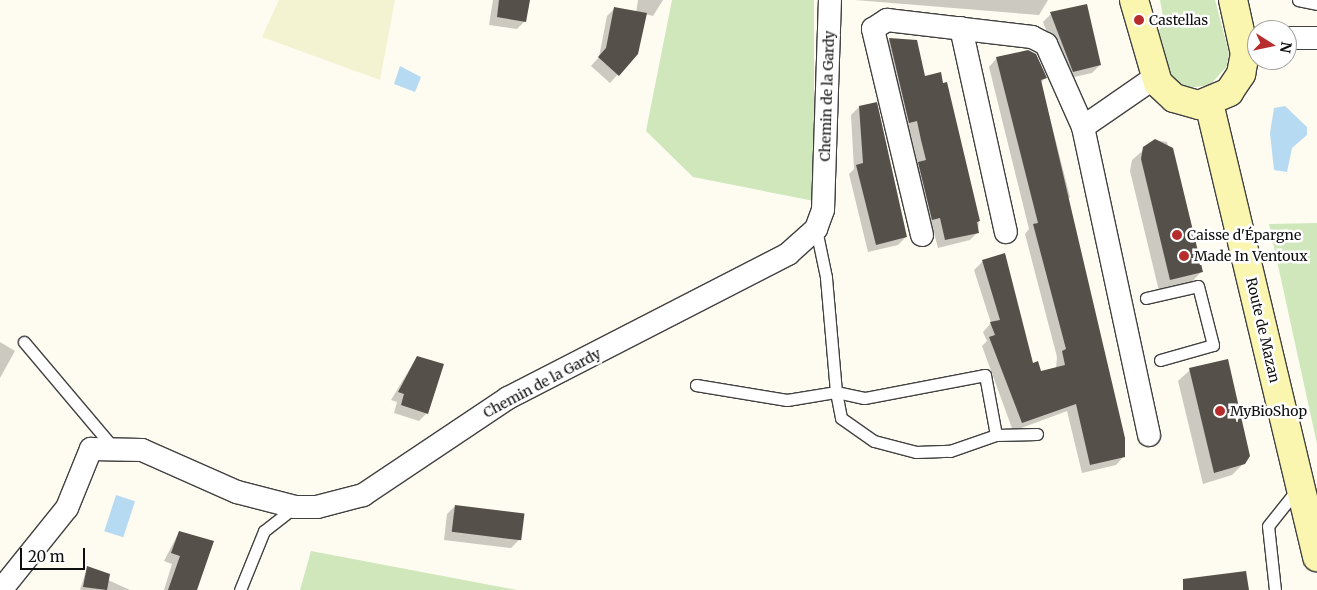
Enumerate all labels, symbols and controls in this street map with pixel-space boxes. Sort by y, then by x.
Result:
place label: Castellas [1149,12,1208,28]
marker: Castellas [1133,14,1145,26]
north arrow [1247,20,1297,70]
street label: Chemin de la Gardy [816,30,838,162]
text: N [1276,40,1296,54]
place label: Caisse d'Épargne [1187,227,1301,243]
marker: Caisse d'Épargne [1171,229,1183,241]
place label: Made In Ventoux [1194,248,1308,264]
marker: Made In Ventoux [1178,250,1190,262]
street label: Route de Mazan [1243,276,1283,384]
street label: Chemin de la Gardy [480,345,604,421]
place label: MyBioShop [1230,403,1307,419]
marker: MyBioShop [1214,405,1226,417]
scale bar [22,538,88,570]
text: 20 m [28,547,65,566]

